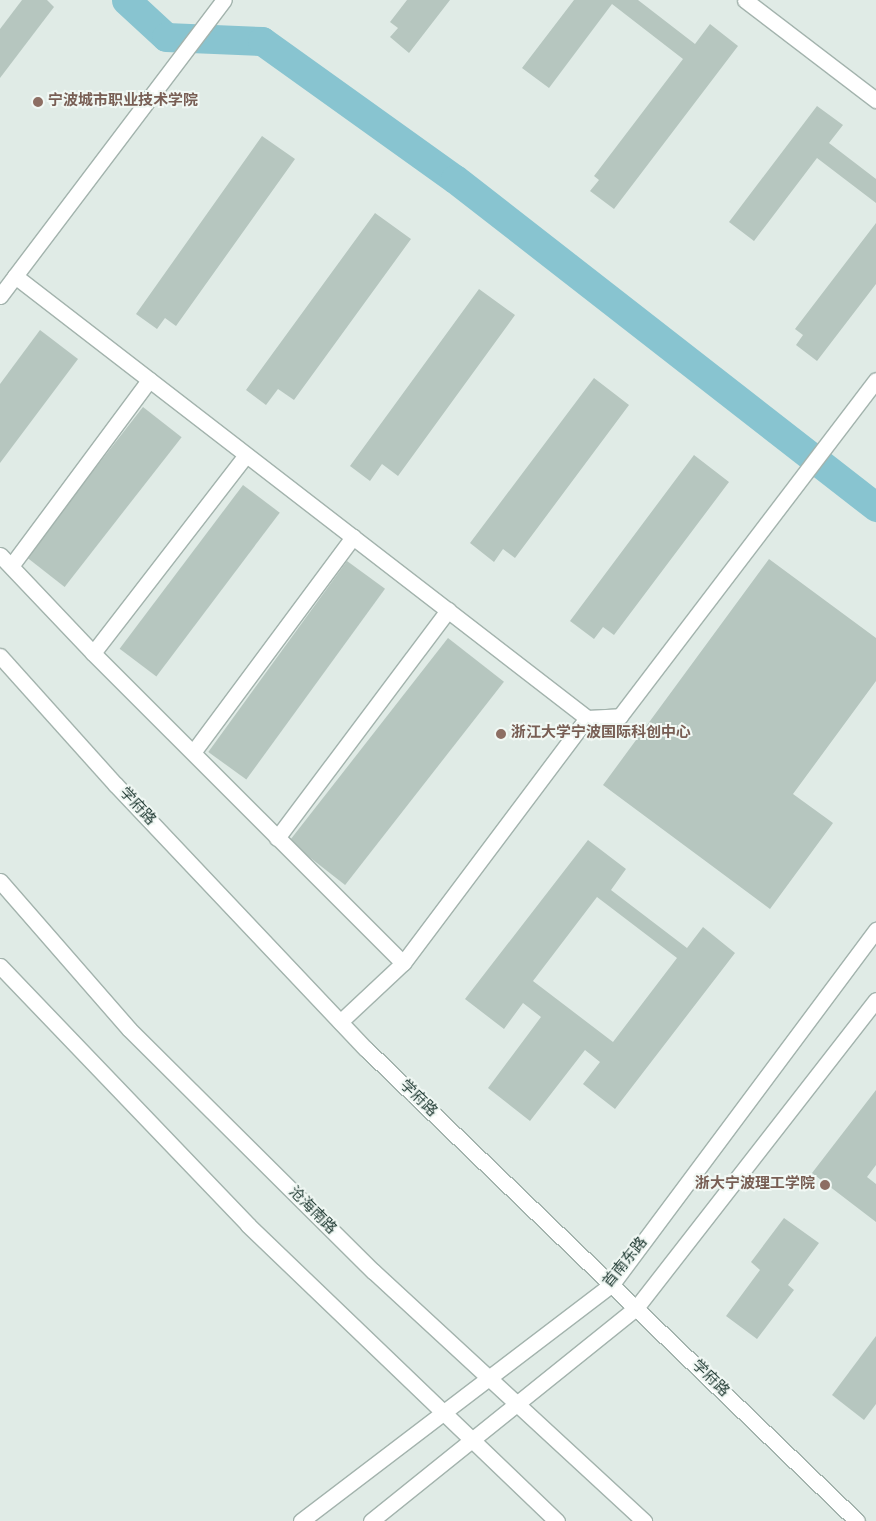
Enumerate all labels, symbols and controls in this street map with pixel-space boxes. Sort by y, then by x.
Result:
place label: 宁波城市职业技术学院 [48,93,198,111]
marker: 宁波城市职业技术学院 [32,96,44,108]
place label: 浙江大学宁波国际科创中心 [511,725,691,743]
marker: 浙江大学宁波国际科创中心 [495,728,507,740]
street label: 学府路 [115,784,159,830]
street label: 学府路 [396,1077,440,1121]
place label: 浙大宁波理工学院 [695,1176,815,1194]
marker: 浙大宁波理工学院 [819,1179,831,1191]
street label: 沧海南路 [284,1183,340,1239]
street label: 首南东路 [600,1234,652,1292]
street label: 学府路 [688,1357,732,1401]

